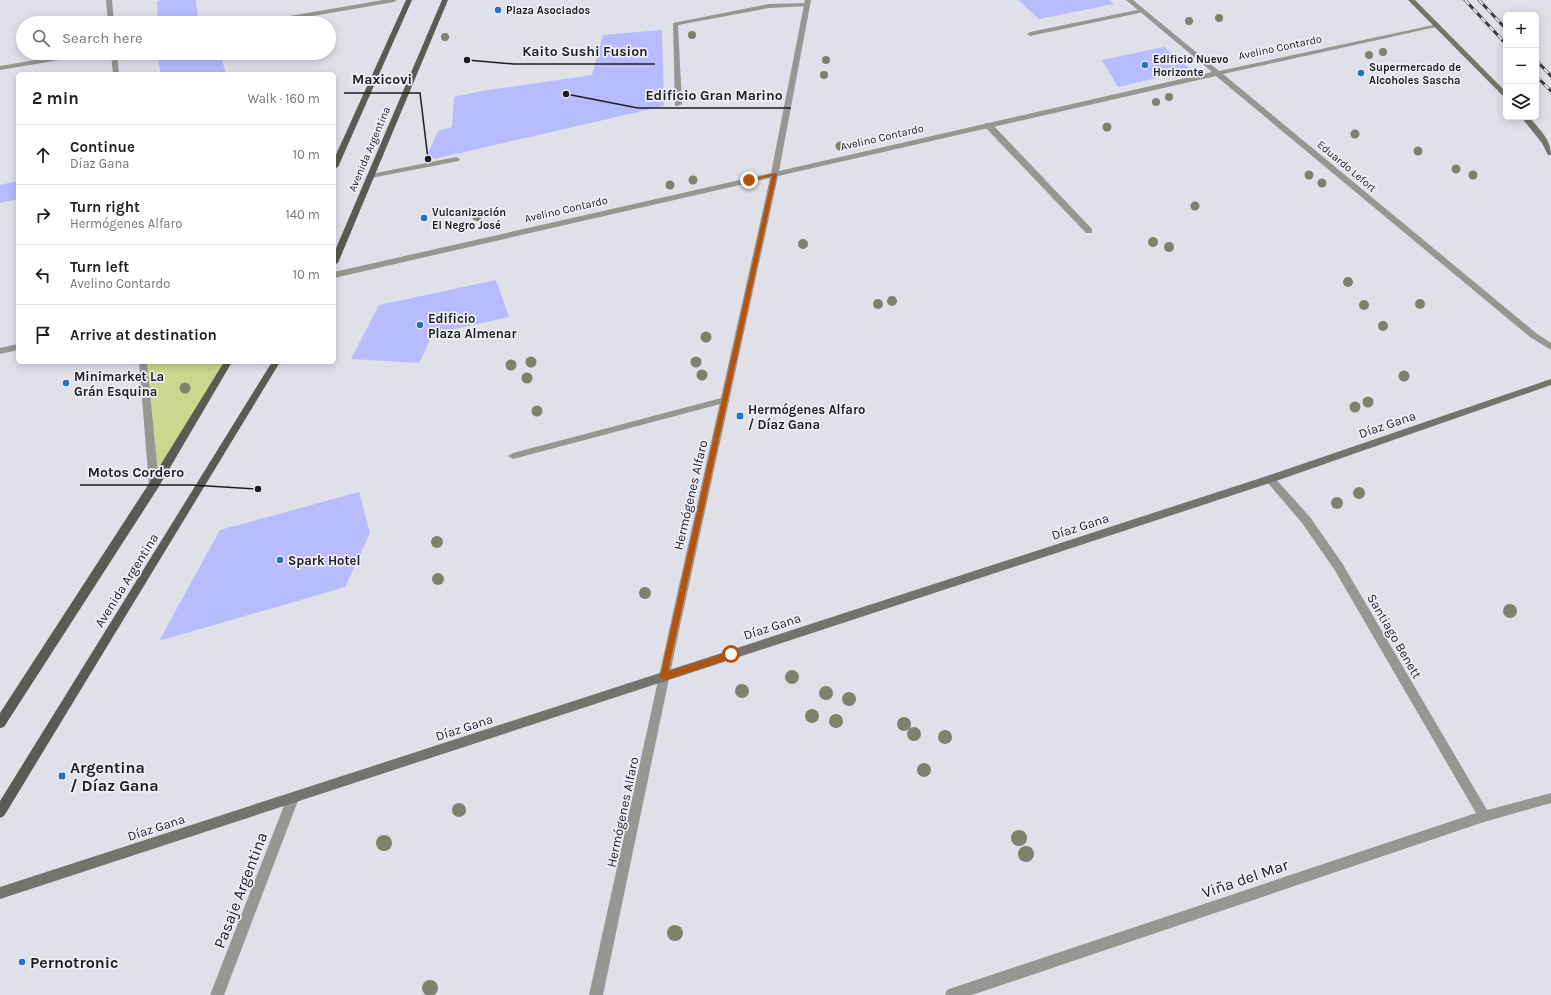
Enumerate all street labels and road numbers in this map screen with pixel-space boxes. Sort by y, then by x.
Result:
street label: Avelino Contardo [1237,32,1323,63]
street label: Avenida Argentina [346,105,393,194]
street label: Avelino Contardo [839,122,925,153]
street label: Eduardo Lefort [1314,138,1379,195]
street label: Avelino Contardo [523,194,609,225]
street label: Díaz Gana [1357,408,1418,441]
street label: Hermógenes Alfaro [671,439,710,552]
street label: Díaz Gana [1050,510,1111,543]
street label: Avenida Argentina [92,531,161,630]
street label: Santiago Benett [1364,591,1425,681]
street label: Díaz Gana [742,610,803,643]
street label: Díaz Gana [434,711,495,744]
street label: Hermógenes Alfaro [603,756,642,869]
street label: Díaz Gana [126,811,187,844]
street label: Pasaje Argentina [210,829,271,951]
street label: Viña del Mar [1199,855,1291,902]

